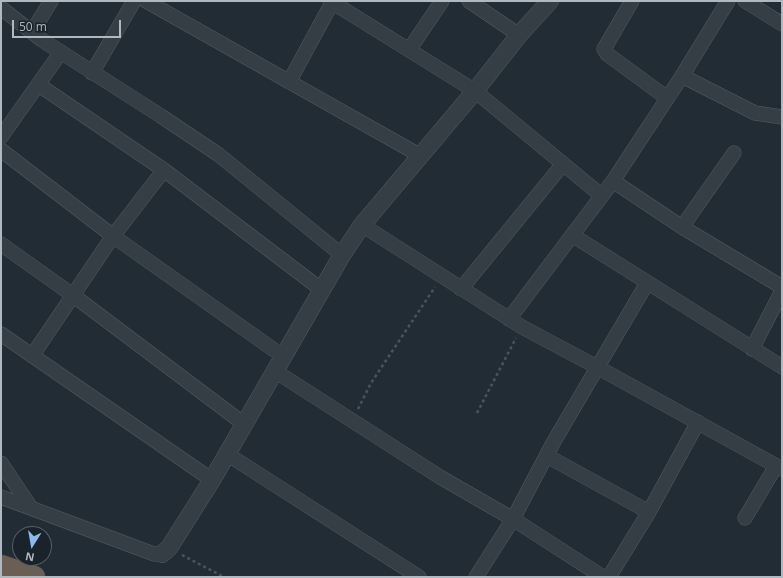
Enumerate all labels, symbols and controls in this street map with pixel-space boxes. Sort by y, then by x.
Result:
scale bar [14,12,123,38]
text: 50 m [19,18,47,35]
north arrow [12,526,52,566]
text: N [24,549,36,566]

